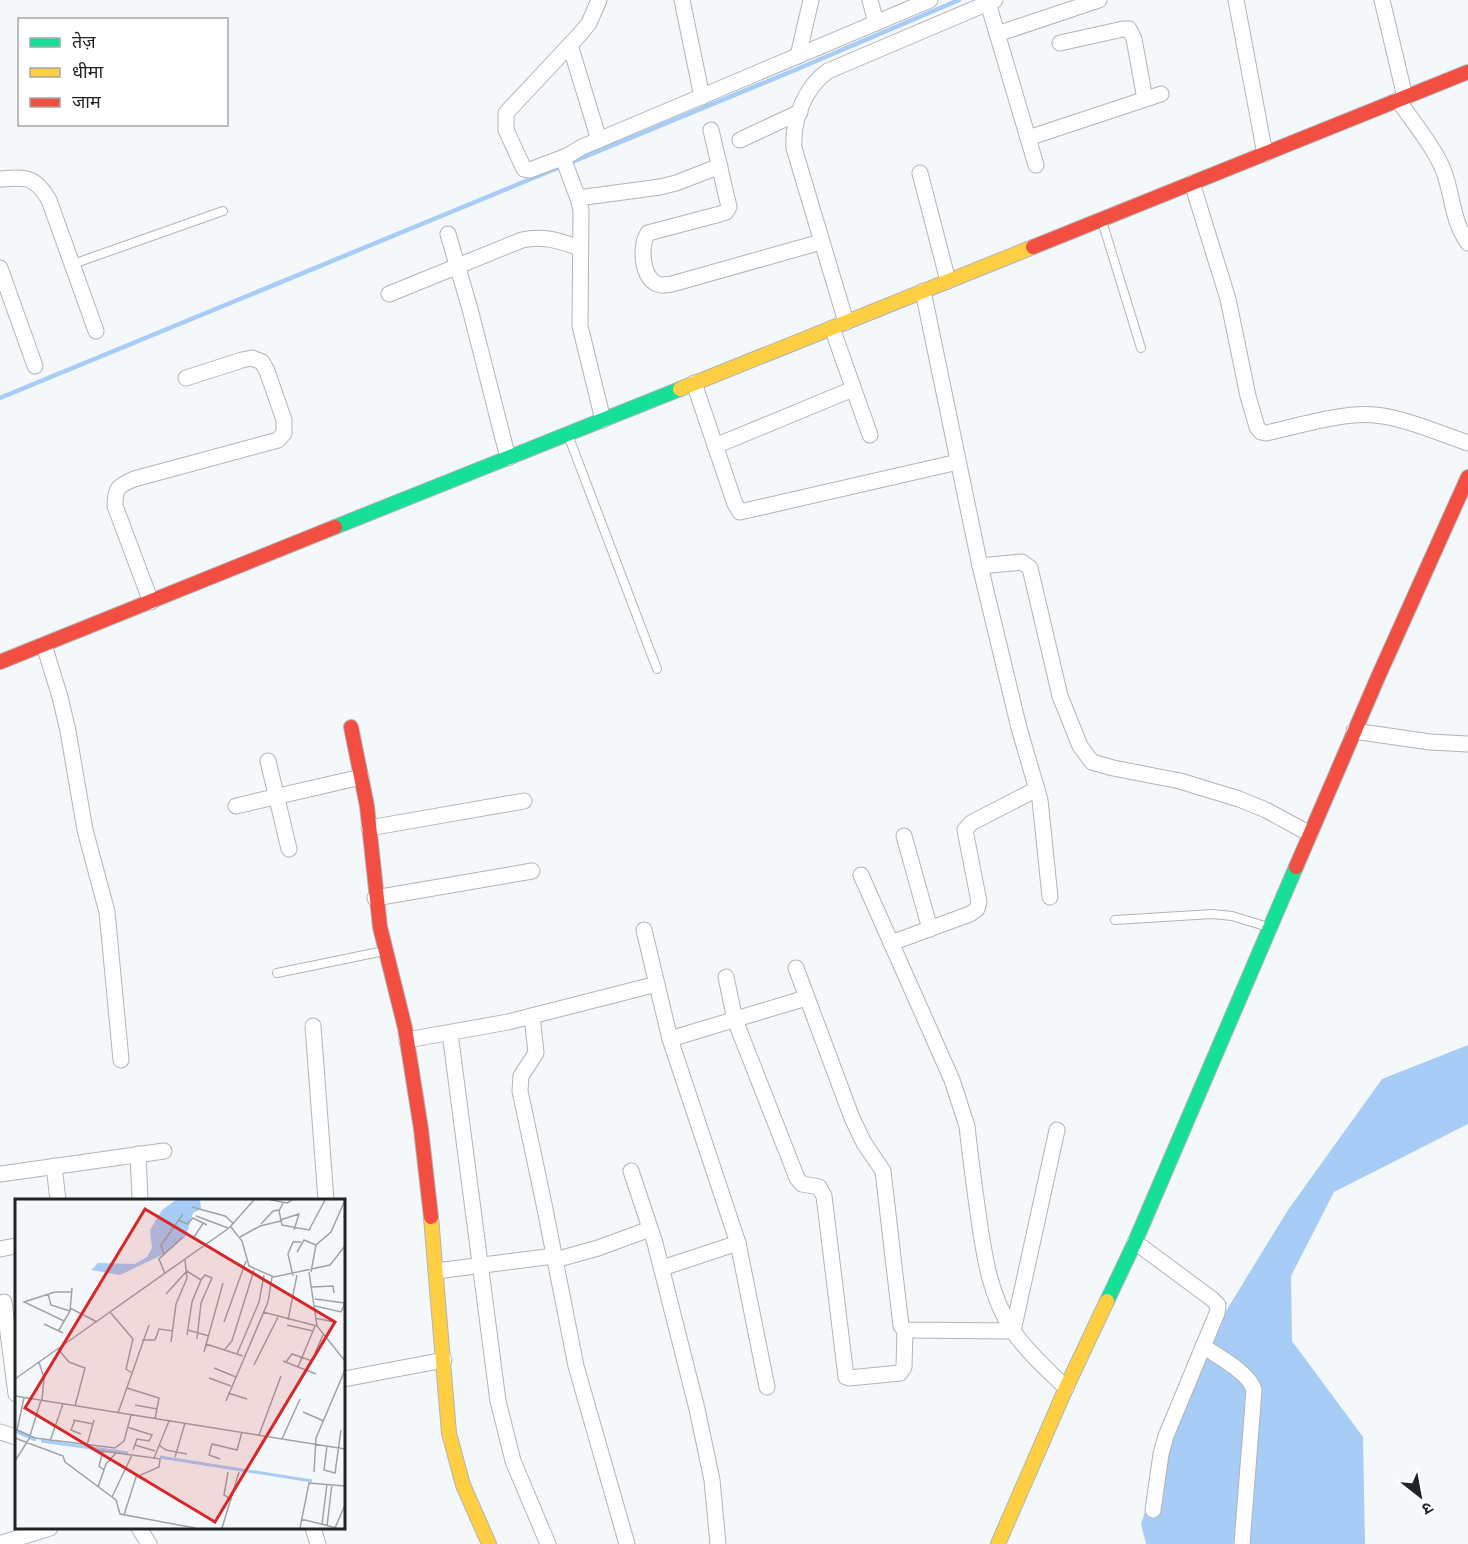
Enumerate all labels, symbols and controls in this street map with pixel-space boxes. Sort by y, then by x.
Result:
legend [18,18,228,126]
text: तेज़ [72,30,96,53]
text: धीमा [72,60,103,83]
text: जाम [72,90,102,113]
inset map [15,1199,345,1529]
north arrow [1390,1466,1450,1526]
text: उ [1418,1498,1437,1520]

